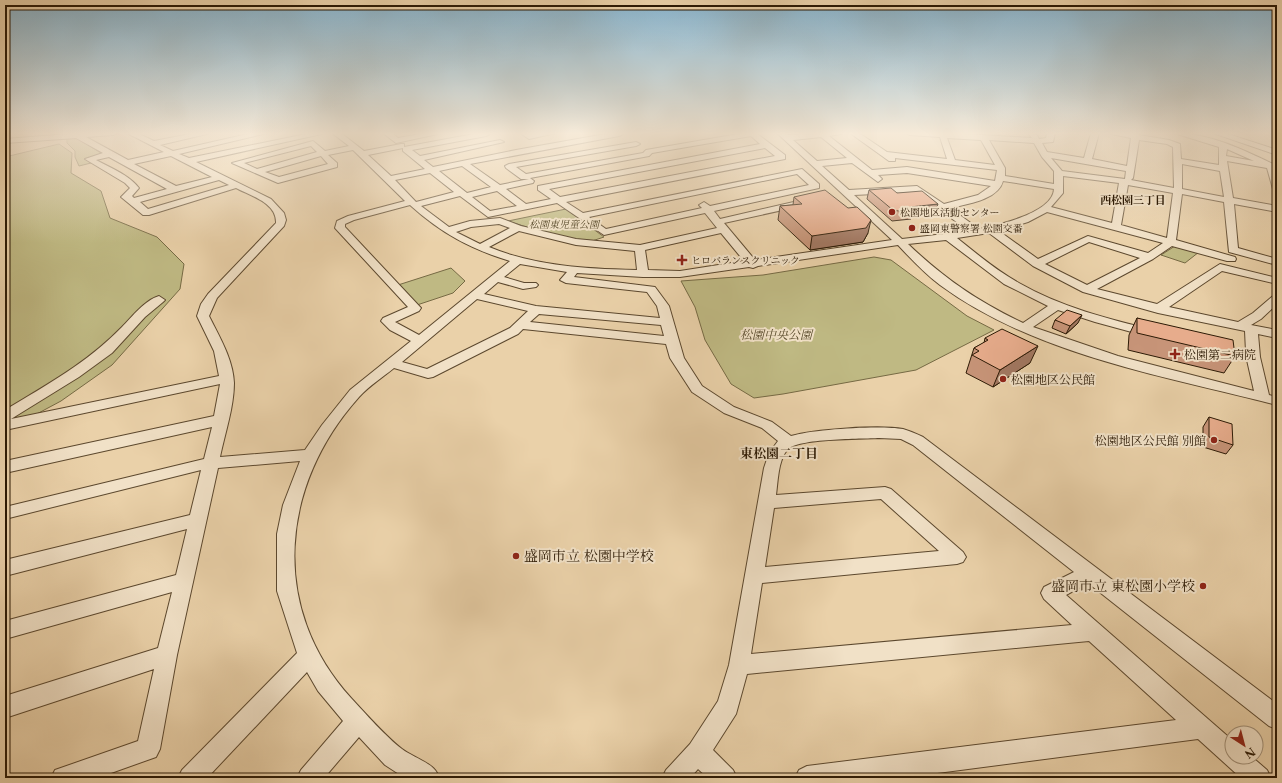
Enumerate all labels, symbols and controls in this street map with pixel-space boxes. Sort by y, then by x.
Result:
district label: 西松園三丁目 [1100,193,1166,207]
place label: 松園地区活動センター [900,206,1000,219]
marker: 松園地区活動センター [887,207,897,217]
park label: 松園東児童公園 [529,218,601,231]
place label: 盛岡東警察署 松園交番 [920,222,1023,235]
marker: 盛岡東警察署 松園交番 [907,223,917,233]
marker: ヒロバランスクリニック [676,254,688,266]
place label: ヒロバランスクリニック [691,254,800,267]
park label: 松園中央公園 [740,327,814,342]
place label: 松園第二病院 [1184,347,1256,362]
marker: 松園第二病院 [1169,348,1181,360]
place label: 松園地区公民館 [1011,372,1095,387]
marker: 松園地区公民館 [998,374,1008,384]
place label: 松園地区公民館 別館 [1095,433,1206,448]
marker: 松園地区公民館 別館 [1209,435,1219,445]
district label: 東松園二丁目 [740,445,818,461]
place label: 盛岡市立 松園中学校 [524,547,654,565]
marker: 盛岡市立 松園中学校 [511,551,521,561]
place label: 盛岡市立 東松園小学校 [1051,577,1195,595]
marker: 盛岡市立 東松園小学校 [1198,581,1208,591]
north arrow [1224,725,1264,765]
text: N [1242,745,1258,762]

